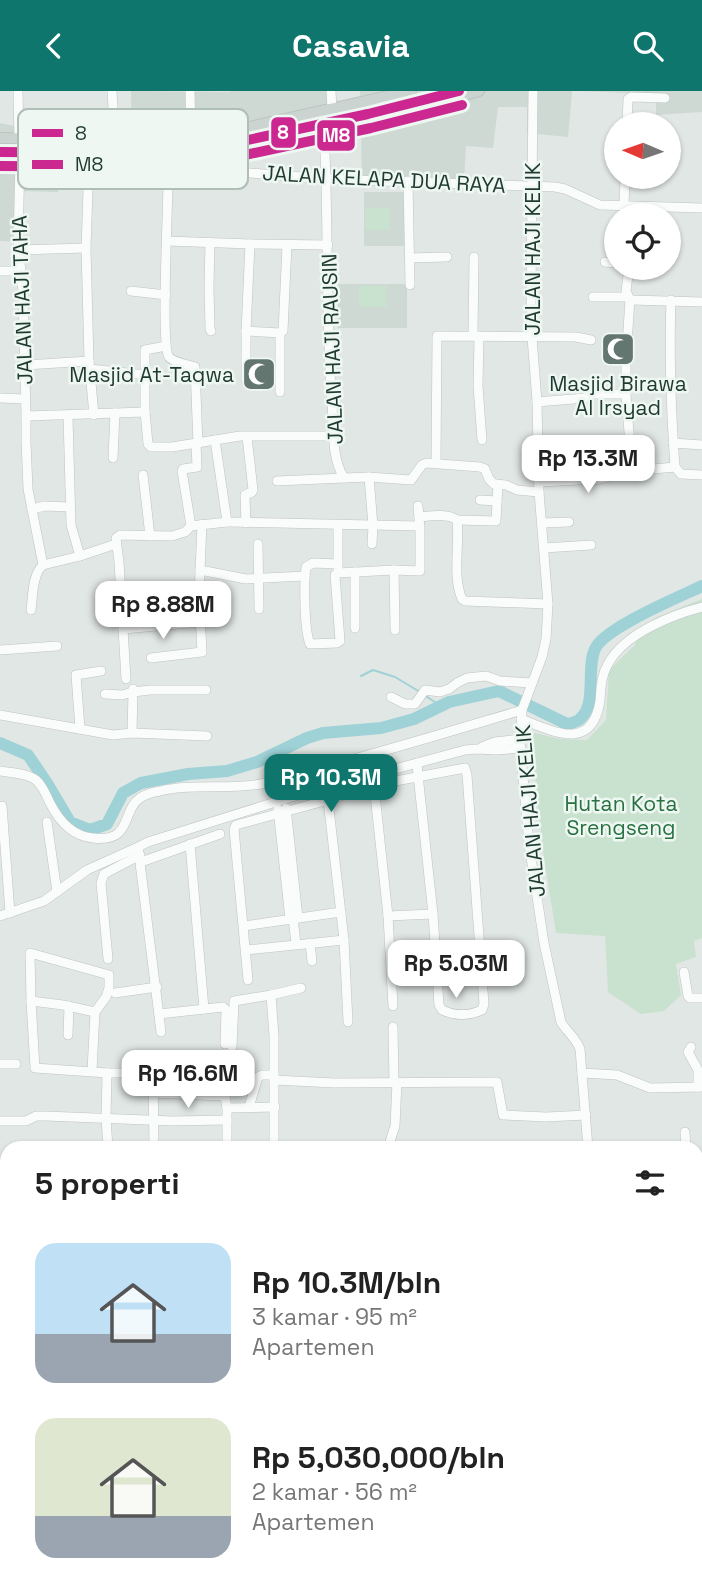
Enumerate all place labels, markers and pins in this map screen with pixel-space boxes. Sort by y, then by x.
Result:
mosque icon: Masjid Birawa Al Irsyad [599,330,637,368]
mosque icon: Masjid At-Taqwa [240,355,278,393]
place label: Masjid At-Taqwa [69,361,234,388]
place label: Masjid Birawa Al Irsyad [549,370,687,421]
pin: Rp 13.3M [516,435,660,495]
pin: Rp 8.88M [91,581,235,641]
pin: Rp 10.3M [259,755,403,814]
pin: Rp 5.03M [384,941,528,1000]
pin: Rp 16.6M [116,1051,260,1110]

